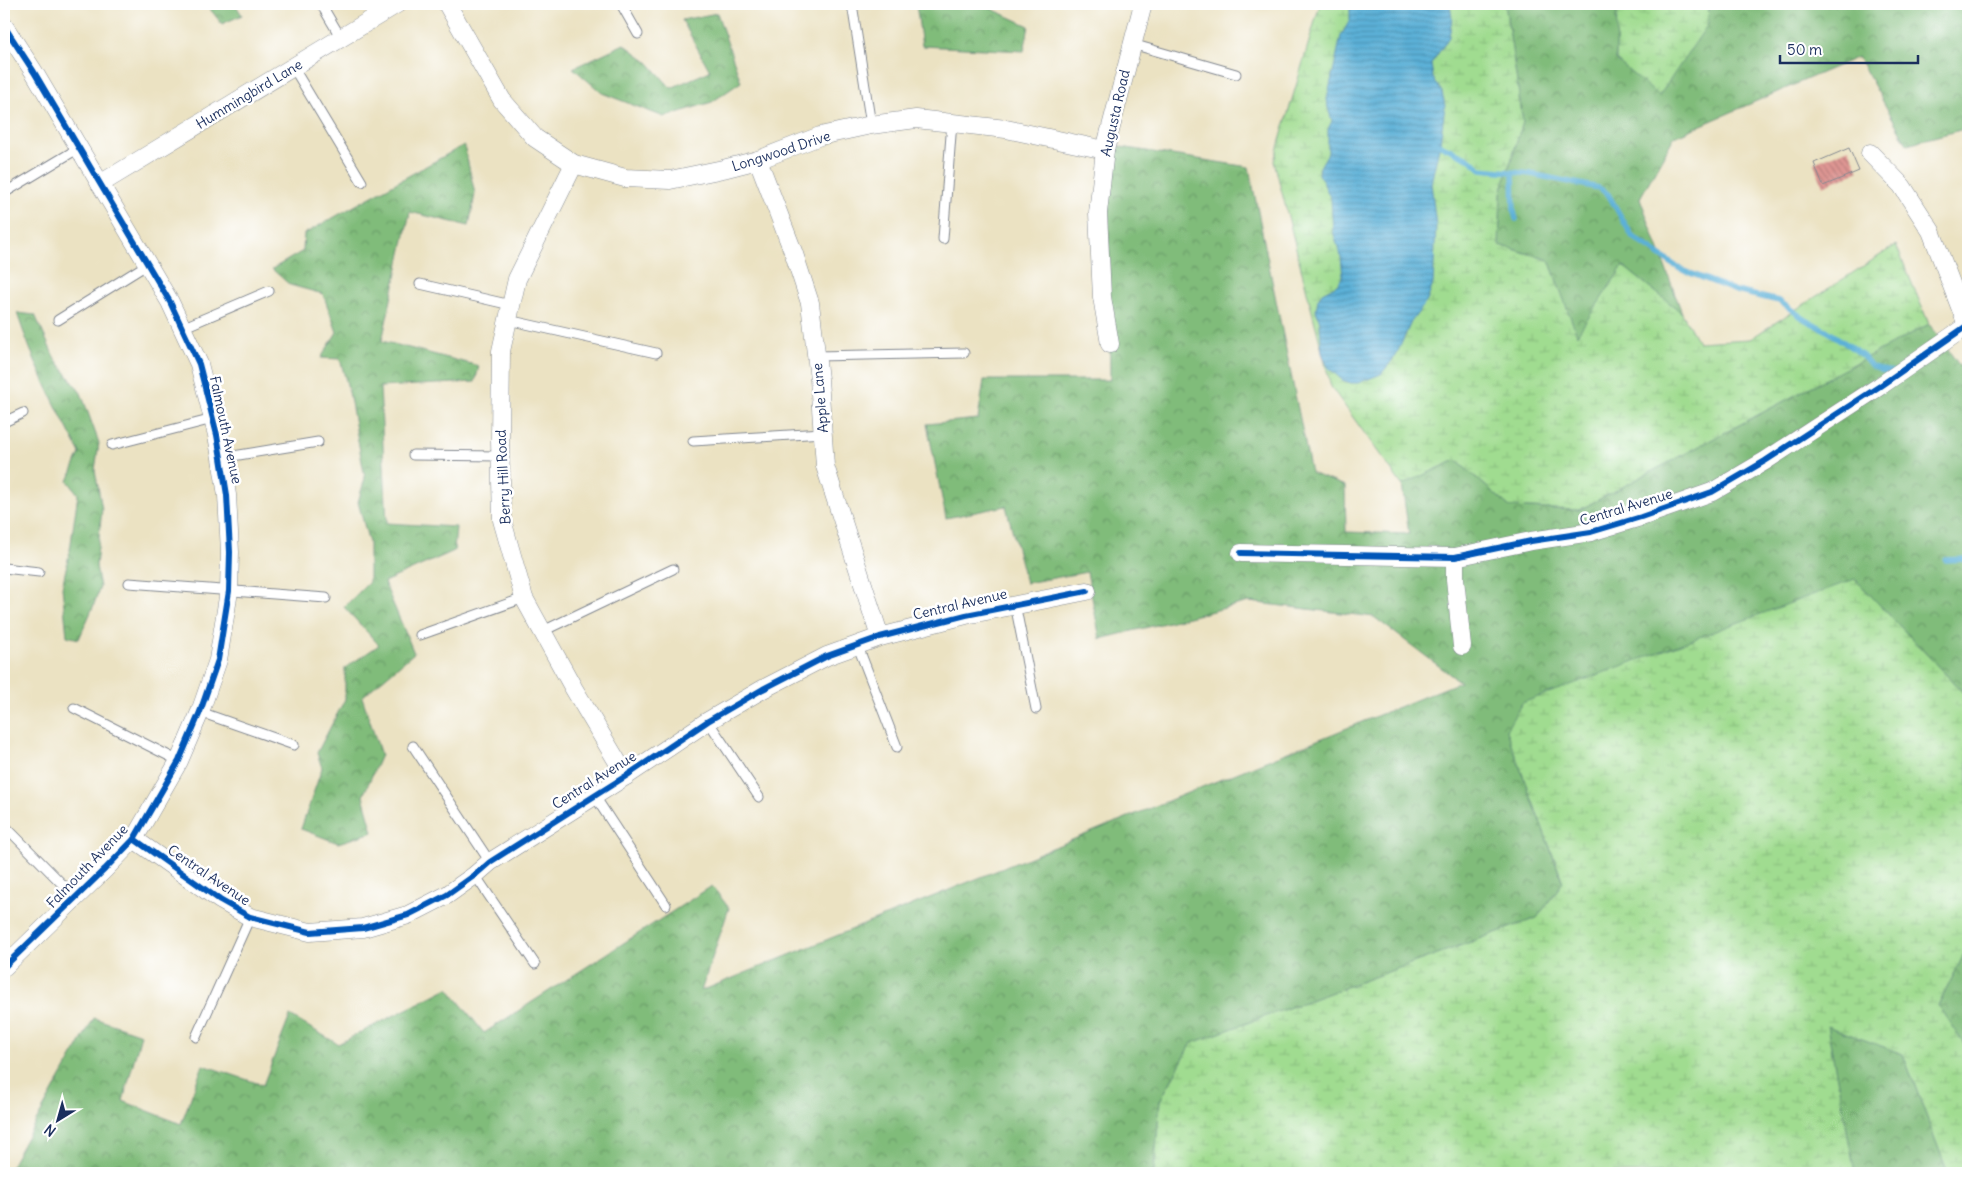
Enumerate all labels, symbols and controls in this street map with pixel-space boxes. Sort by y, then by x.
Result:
scale bar [1780,32,1917,64]
text: 50 m [1787,40,1822,59]
street label: Hummingbird Lane [193,55,305,133]
street label: Augusta Road [1096,68,1134,158]
street label: Longwood Drive [729,127,833,175]
street label: Apple Lane [808,362,832,434]
street label: Falmouth Avenue [206,374,246,486]
street label: Berry Hill Road [492,429,514,525]
street label: Central Avenue [1577,484,1675,530]
street label: Central Avenue [911,584,1009,624]
street label: Central Avenue [549,747,639,813]
street label: Falmouth Avenue [42,820,132,912]
street label: Central Avenue [164,841,254,909]
north arrow [32,1094,82,1144]
text: N [41,1120,59,1140]

